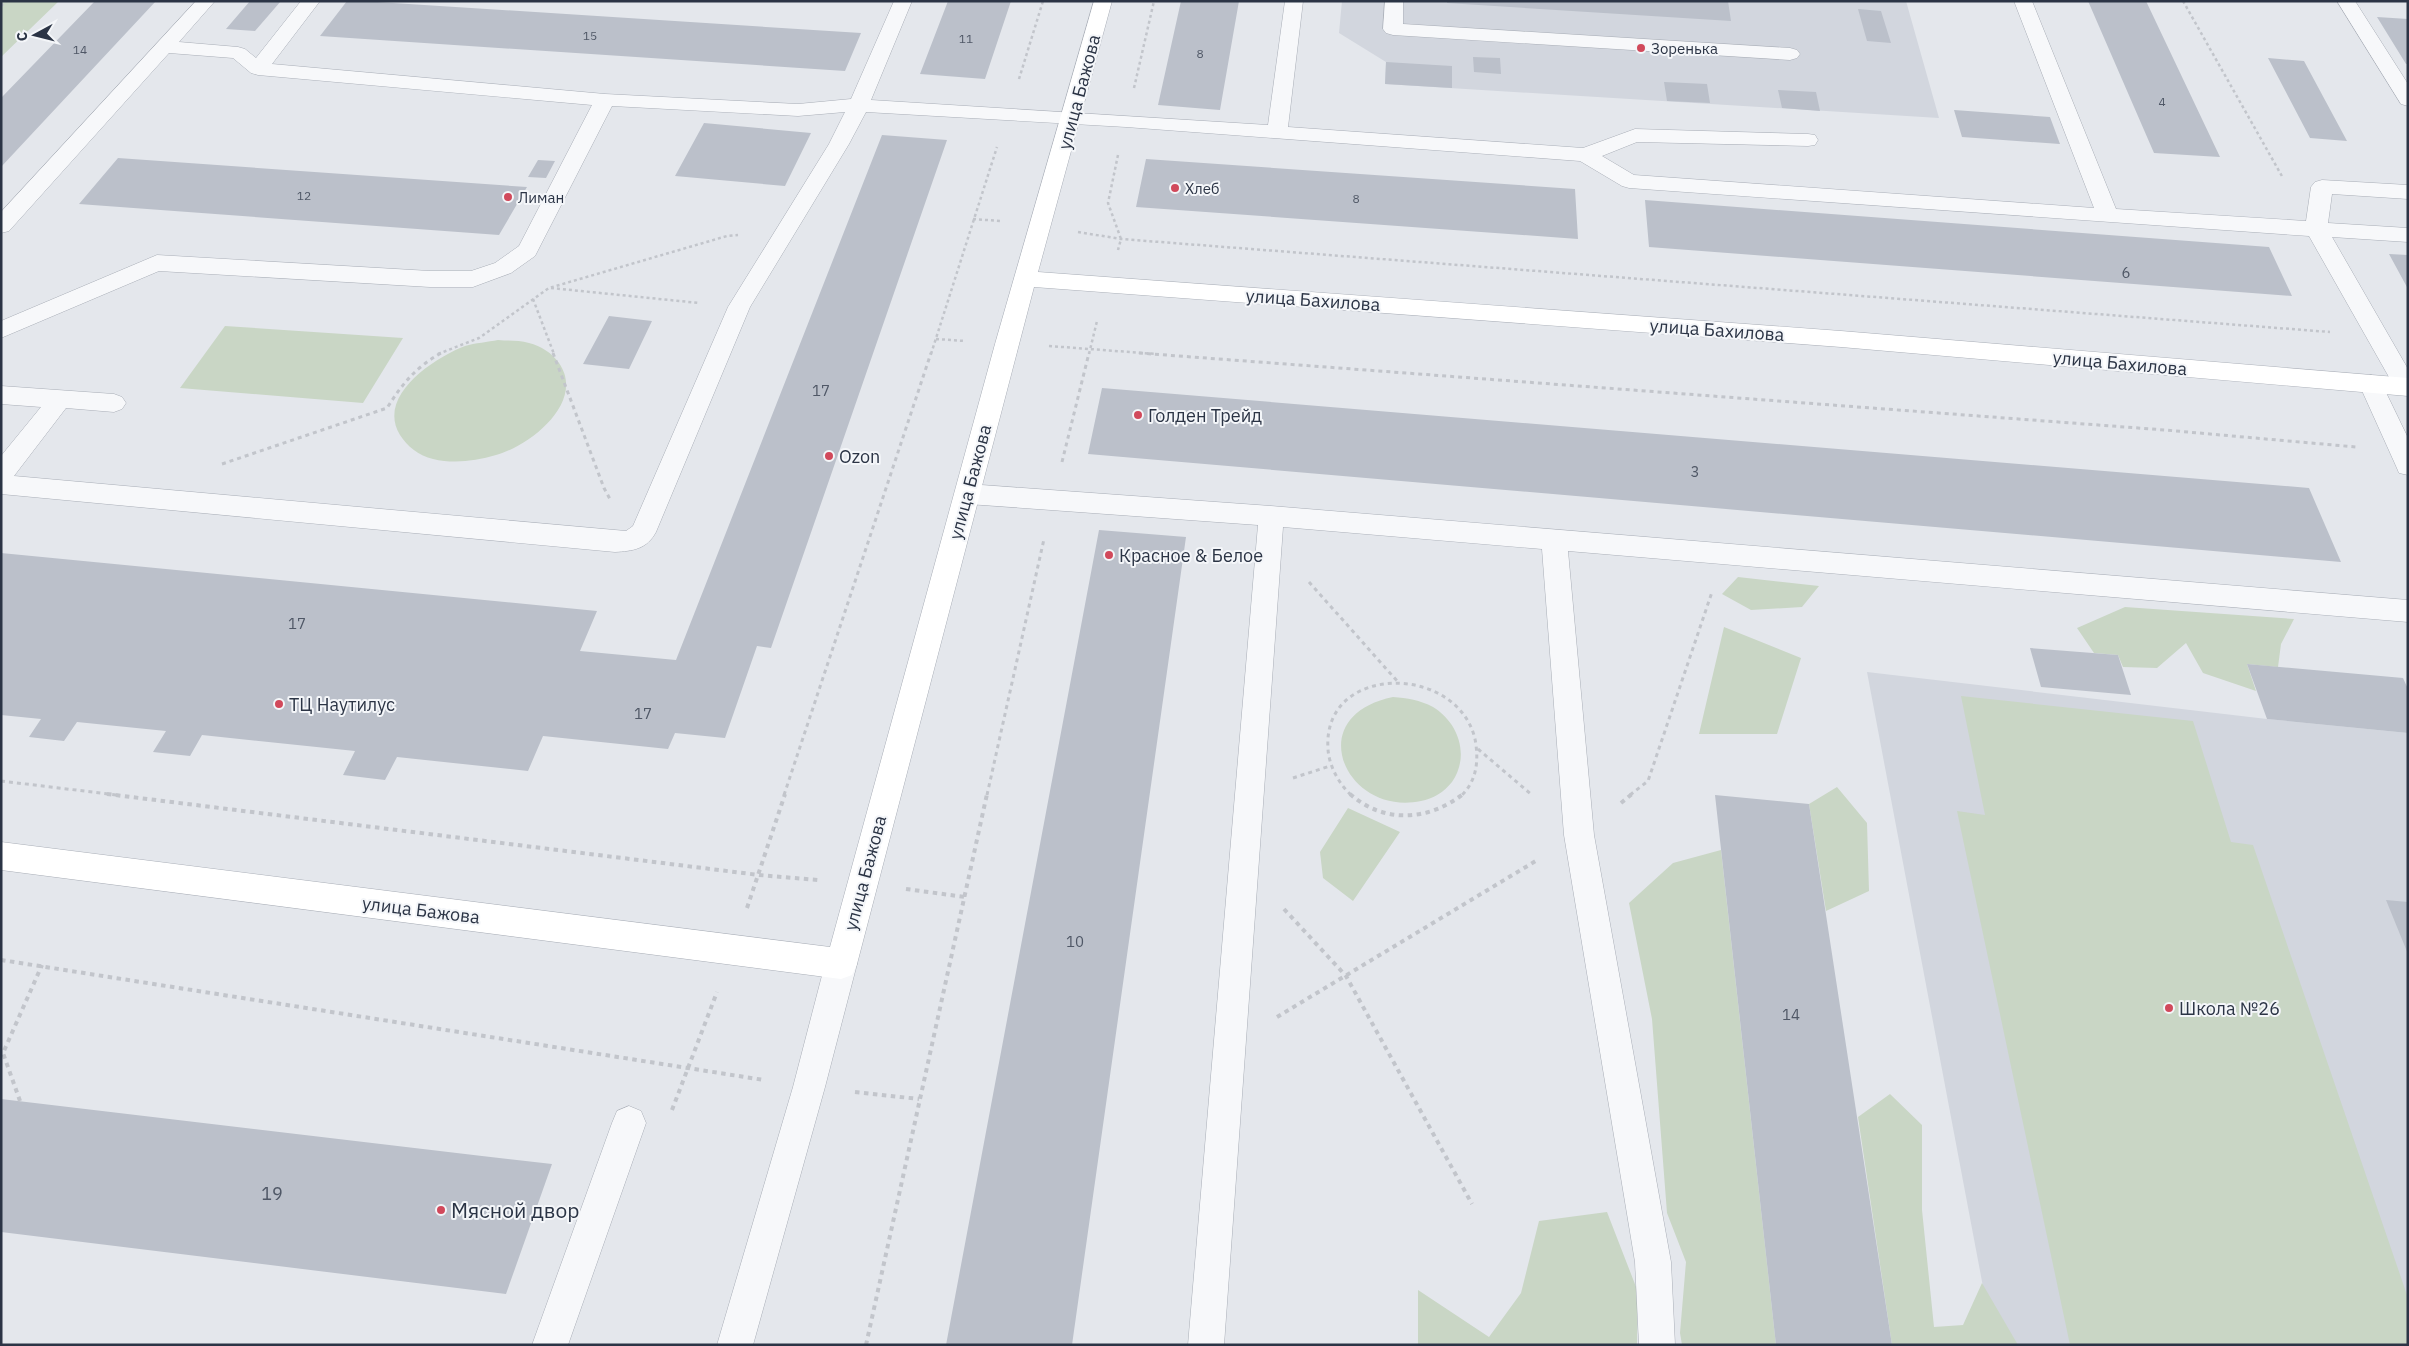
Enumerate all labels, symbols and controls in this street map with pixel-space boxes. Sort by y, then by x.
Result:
north arrow [10,10,60,60]
house number: 15 [583,28,597,43]
text: С [13,31,32,42]
house number: 11 [959,31,973,46]
street label: улица Бажова [1053,31,1106,152]
place label: Зоренька [1651,39,1718,58]
house number: 14 [73,42,87,57]
marker: Зоренька [1635,42,1647,54]
house number: 8 [1196,46,1204,61]
house number: 4 [2158,94,2166,109]
place label: Хлеб [1185,179,1219,198]
marker: Хлеб [1169,182,1181,194]
house number: 12 [297,188,311,203]
place label: Лиман [518,188,564,207]
marker: Лиман [502,191,514,203]
house number: 8 [1352,191,1360,206]
house number: 6 [2121,263,2131,282]
street label: улица Бахилова [1245,284,1381,316]
street label: улица Бахилова [1649,314,1785,346]
street label: улица Бахилова [2052,346,2189,380]
house number: 17 [812,381,830,400]
place label: Голден Трейд [1148,404,1262,427]
marker: Голден Трейд [1132,409,1144,421]
street label: улица Бажова [944,421,997,542]
place label: Ozon [839,445,880,468]
marker: Ozon [823,450,835,462]
house number: 3 [1690,462,1700,481]
place label: Красное & Белое [1119,544,1263,567]
marker: Красное & Белое [1103,549,1115,561]
house number: 17 [288,614,306,633]
place label: ТЦ Наутилус [289,693,395,716]
marker: ТЦ Наутилус [273,698,285,710]
house number: 17 [634,704,652,723]
street label: улица Бажова [839,812,892,933]
street label: улица Бажова [361,891,482,929]
house number: 10 [1066,932,1084,951]
place label: Школа №26 [2179,997,2280,1020]
marker: Школа №26 [2163,1002,2175,1014]
house number: 14 [1782,1005,1800,1024]
house number: 19 [261,1182,283,1205]
place label: Мясной двор [451,1196,579,1224]
marker: Мясной двор [435,1204,447,1216]

